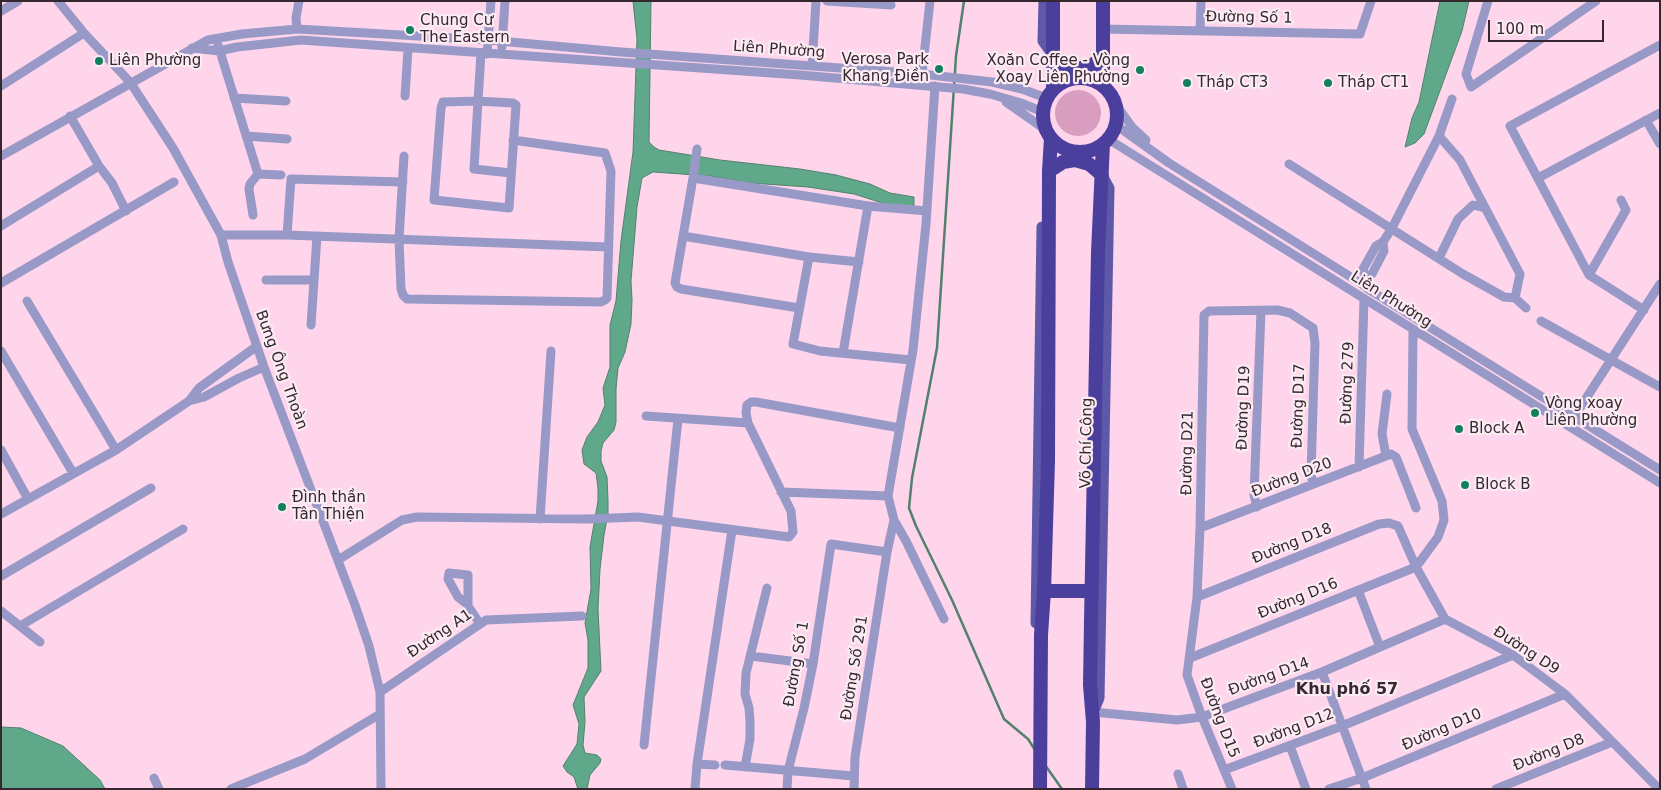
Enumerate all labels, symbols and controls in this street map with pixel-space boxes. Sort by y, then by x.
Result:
street label: Đường Số 1 [1205,8,1293,28]
scale bar [1491,10,1607,42]
place label: Chung Cư The Eastern [420,12,510,47]
text: 100 m [1496,20,1544,38]
marker: Chung Cư The Eastern [404,24,416,36]
street label: Liên Phường [732,38,826,62]
place label: Verosa Park Khang Điền [841,51,929,86]
place label: Liên Phường [109,52,201,70]
place label: Xoăn Coffee - Vòng Xoay Liên Phường [986,52,1130,87]
marker: Liên Phường [93,55,105,67]
marker: Verosa Park Khang Điền [933,63,945,75]
marker: Xoăn Coffee - Vòng Xoay Liên Phường [1134,64,1146,76]
place label: Tháp CT3 [1197,74,1268,92]
place label: Tháp CT1 [1338,74,1409,92]
marker: Tháp CT3 [1181,77,1193,89]
marker: Tháp CT1 [1322,77,1334,89]
street label: Liên Phường [1347,268,1435,332]
street label: Bưng Ông Thoàn [251,308,311,432]
street label: Đường 279 [1338,341,1358,425]
street label: Đường D17 [1289,363,1309,449]
street label: Đường D19 [1234,365,1254,451]
place label: Vòng xoay Liên Phường [1545,395,1637,430]
street label: Võ Chí Công [1077,398,1097,488]
marker: Vòng xoay Liên Phường [1529,407,1541,419]
street label: Đường D21 [1178,410,1198,496]
place label: Block A [1469,420,1525,438]
marker: Block A [1453,423,1465,435]
street label: Đường D20 [1249,454,1335,502]
place label: Block B [1475,476,1531,494]
marker: Block B [1459,479,1471,491]
place label: Đình thần Tân Thiện [292,489,366,524]
marker: Đình thần Tân Thiện [276,501,288,513]
street label: Đường D18 [1249,520,1335,568]
street label: Đường D16 [1255,575,1341,623]
street label: Đường A1 [404,606,476,662]
street label: Đường Số 291 [838,614,872,722]
street label: Đường Số 1 [781,620,813,708]
street label: Đường D9 [1490,623,1562,679]
street label: Đường D14 [1226,654,1312,700]
street label: Đường D15 [1195,675,1243,761]
district label: Khu phố 57 [1296,680,1398,700]
street label: Đường D12 [1251,705,1337,753]
street label: Đường D10 [1399,705,1485,755]
street label: Đường D8 [1511,731,1587,775]

